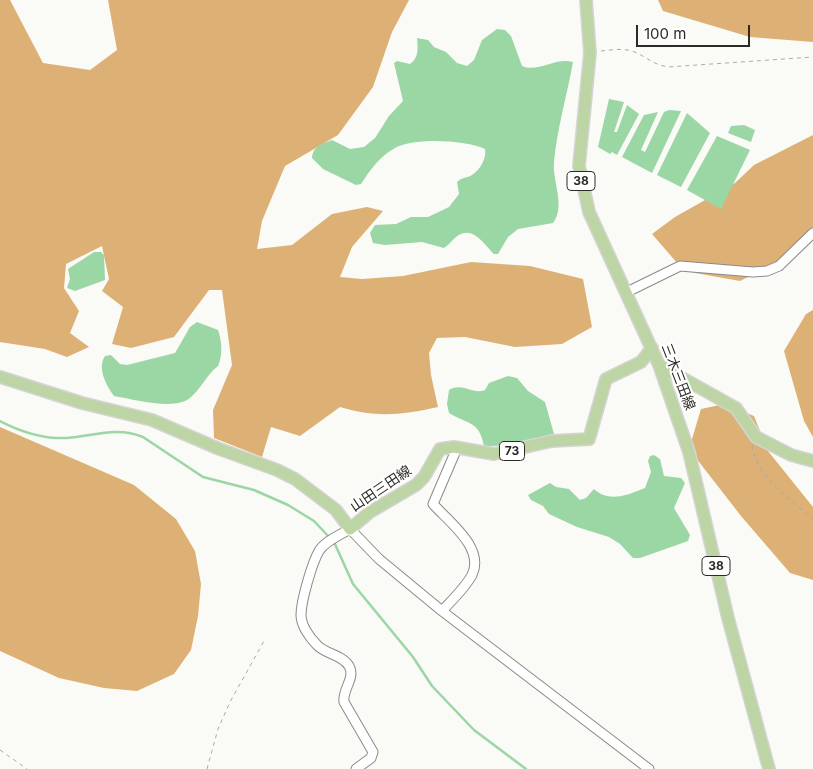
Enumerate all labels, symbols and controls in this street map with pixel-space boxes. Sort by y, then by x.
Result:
scale bar [638,15,752,47]
text: 100 m [644,24,686,43]
road number: 38 [567,172,595,190]
street label: 三木三田線 [658,341,698,413]
road number: 73 [500,442,524,461]
street label: 山田三田線 [347,462,415,516]
road number: 38 [702,556,730,576]

